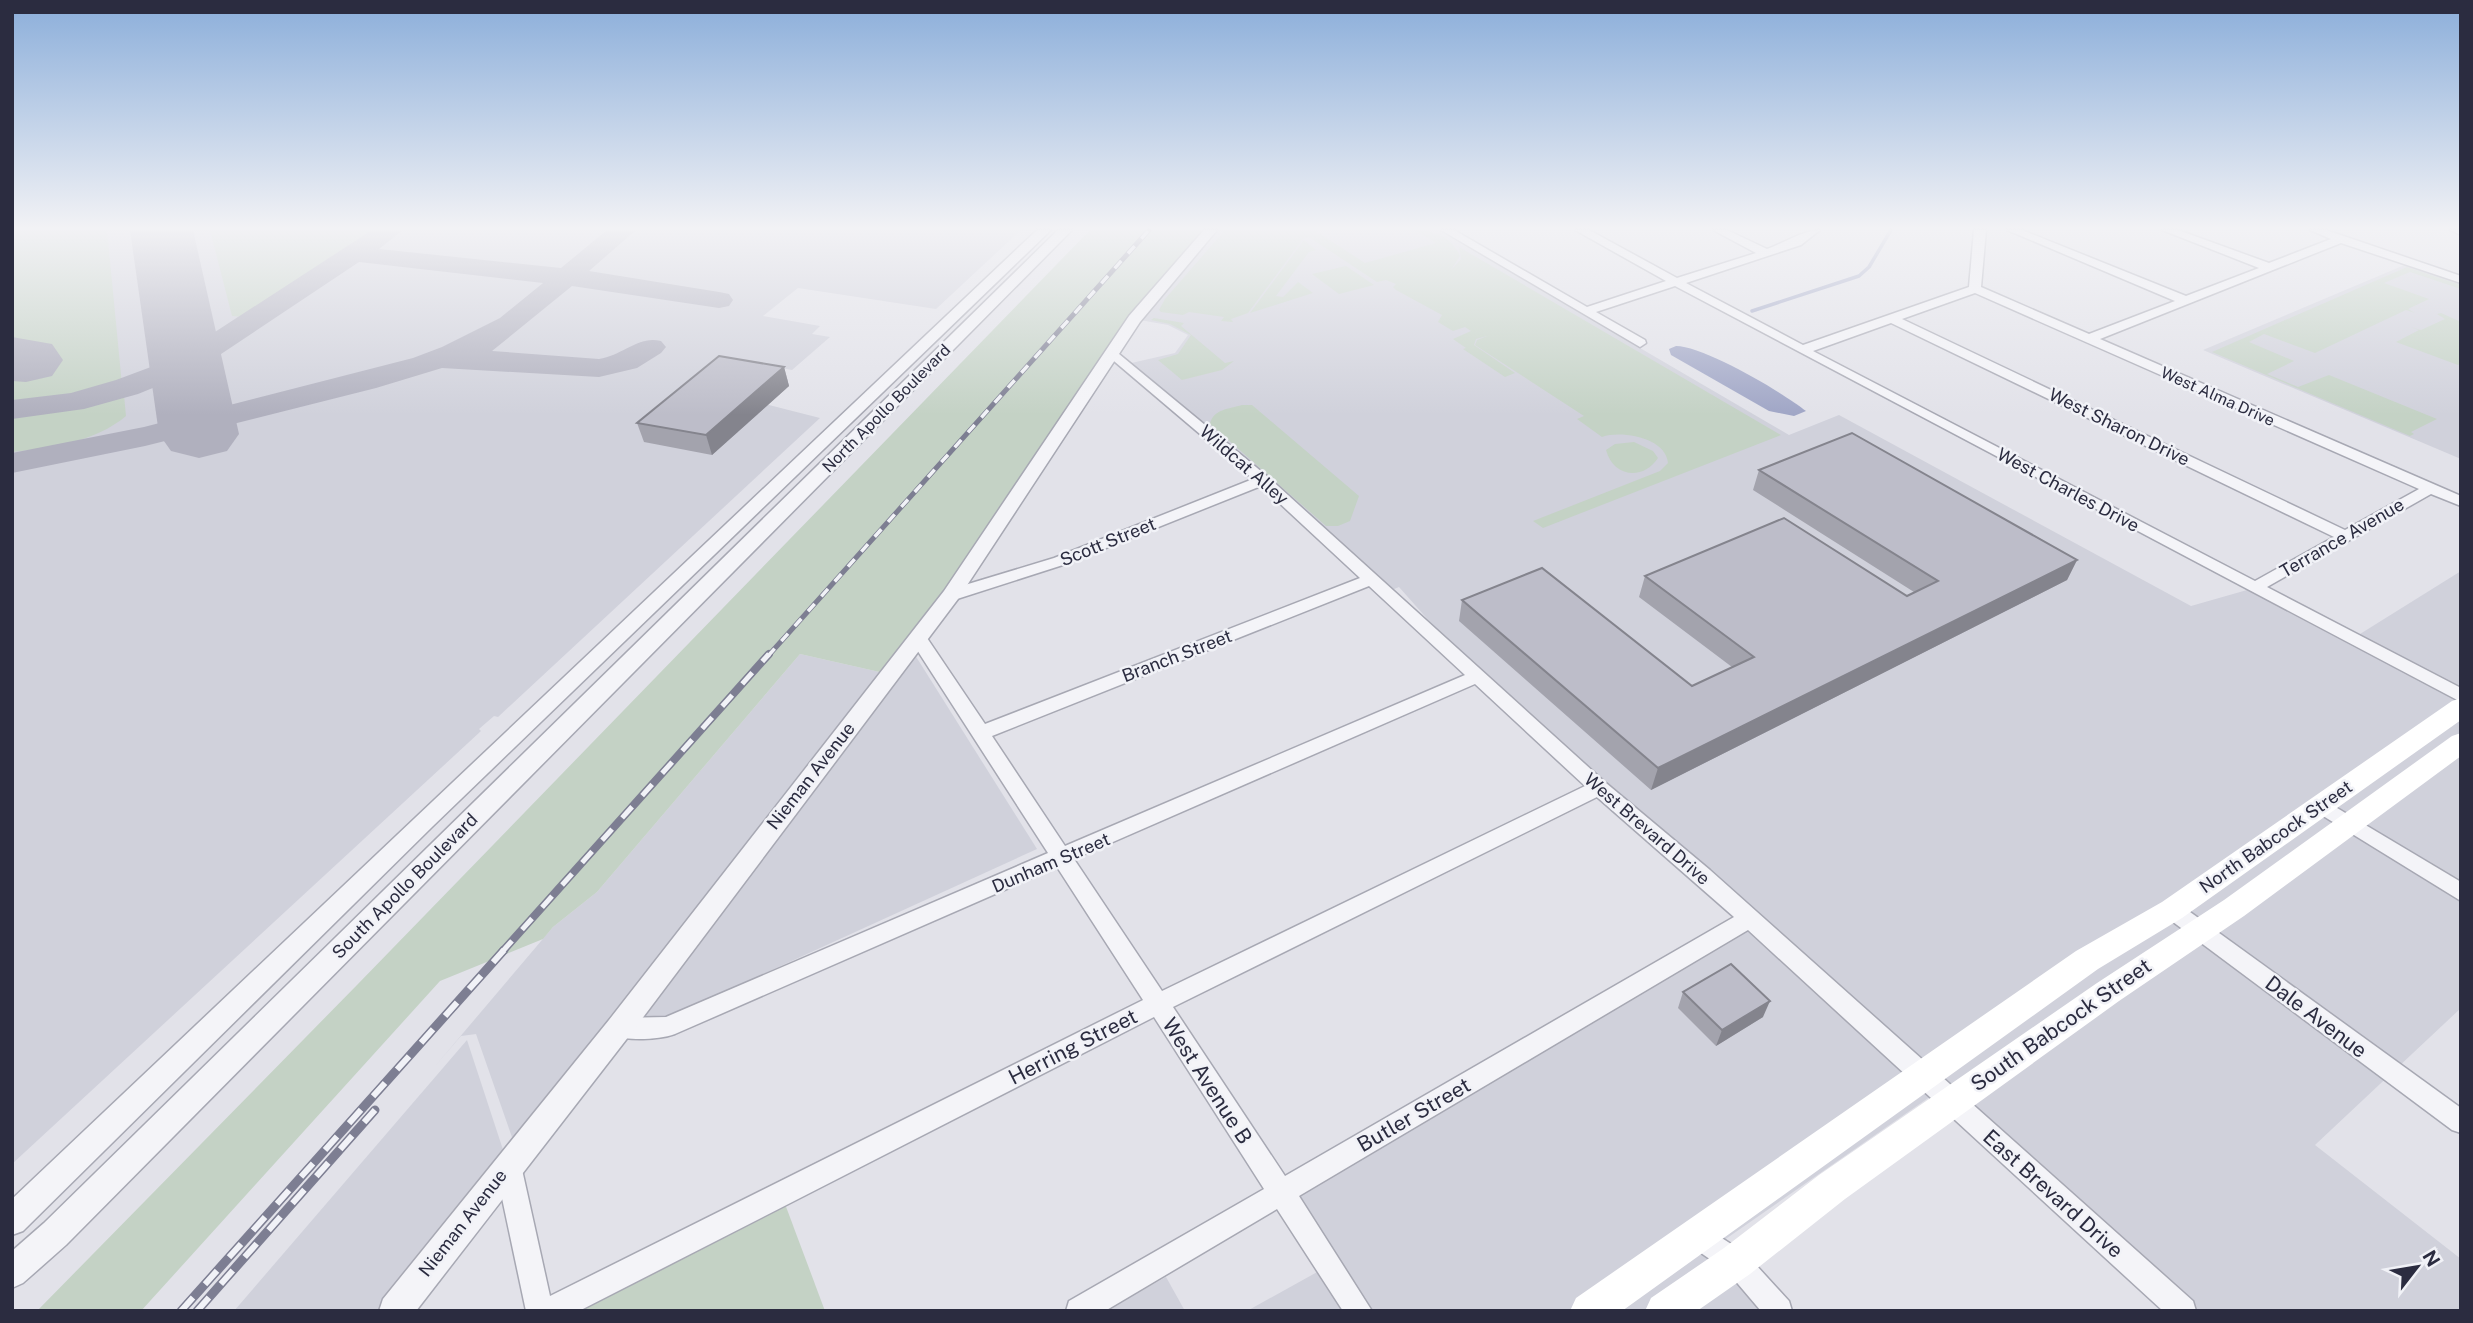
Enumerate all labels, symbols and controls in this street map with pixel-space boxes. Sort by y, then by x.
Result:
street label: North Apollo Boulevard [818,340,954,476]
street label: West Alma Drive [2158,363,2278,430]
street label: West Sharon Drive [2045,383,2193,470]
street label: Wildcat Alley [1196,420,1293,509]
street label: West Charles Drive [1993,443,2143,536]
street label: Terrance Avenue [2276,494,2408,582]
street label: Scott Street [1057,513,1159,570]
street label: Branch Street [1119,625,1235,686]
street label: Nieman Avenue [762,718,859,834]
street label: West Brevard Drive [1580,768,1714,889]
street label: North Babcock Street [2195,776,2356,897]
street label: South Apollo Boulevard [328,809,482,963]
street label: Dunham Street [989,828,1113,897]
street label: South Babcock Street [1966,953,2156,1096]
street label: Dale Avenue [2260,970,2372,1063]
street label: Herring Street [1004,1003,1141,1090]
street label: West Avenue B [1157,1013,1258,1149]
street label: Butler Street [1353,1072,1475,1157]
street label: East Brevard Drive [1978,1124,2128,1263]
street label: Nieman Avenue [414,1165,511,1281]
north arrow [2382,1232,2452,1302]
text: N [2418,1246,2445,1270]

